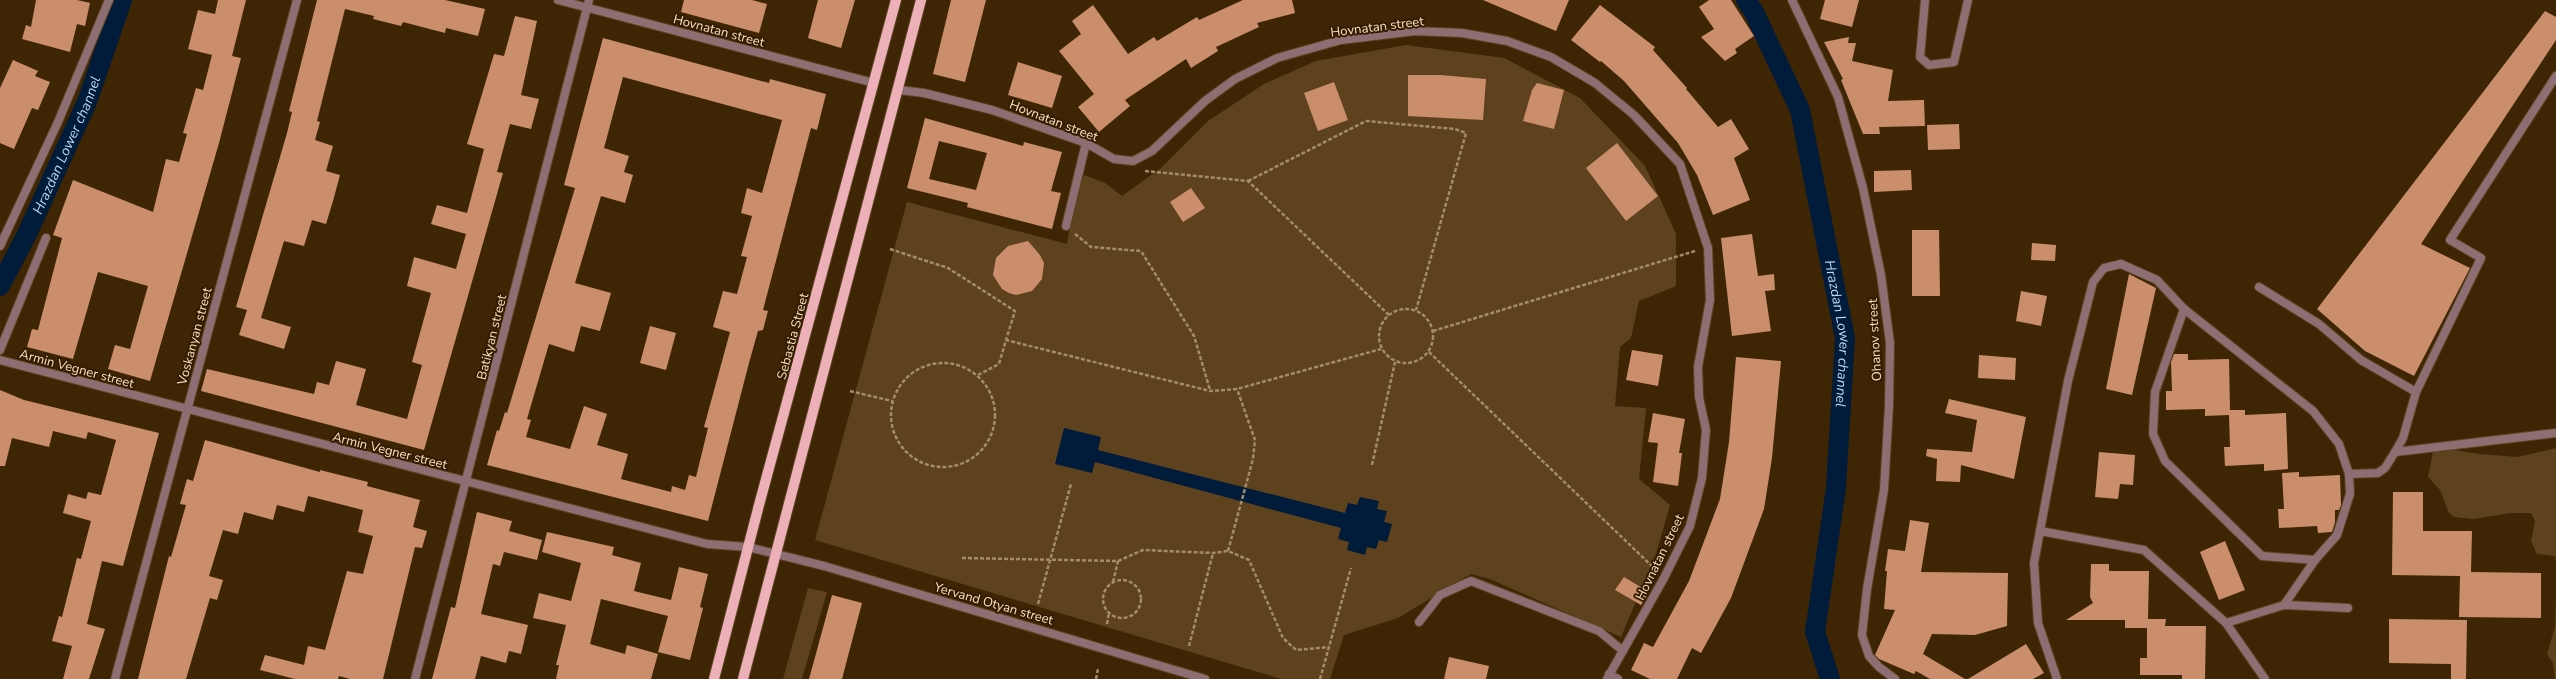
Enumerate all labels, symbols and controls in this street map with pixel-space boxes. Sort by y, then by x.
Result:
street label: Hovnatan street [671,10,767,52]
street label: Hovnatan street [1329,12,1425,42]
water label: Hrazdan Lower channel [28,74,105,217]
street label: Hovnatan street [1007,96,1101,146]
water label: Hrazdan Lower channel [1820,258,1855,408]
street label: Voskanyan street [173,285,217,388]
street label: Sebastia Street [773,291,813,381]
street label: Batikyan street [473,292,511,382]
street label: Ohanov street [1864,298,1886,382]
street label: Armin Vegner street [18,345,136,393]
street label: Armin Vegner street [330,428,449,474]
street label: Hovnatan street [1631,511,1689,604]
street label: Yervand Otyan street [931,578,1056,630]

